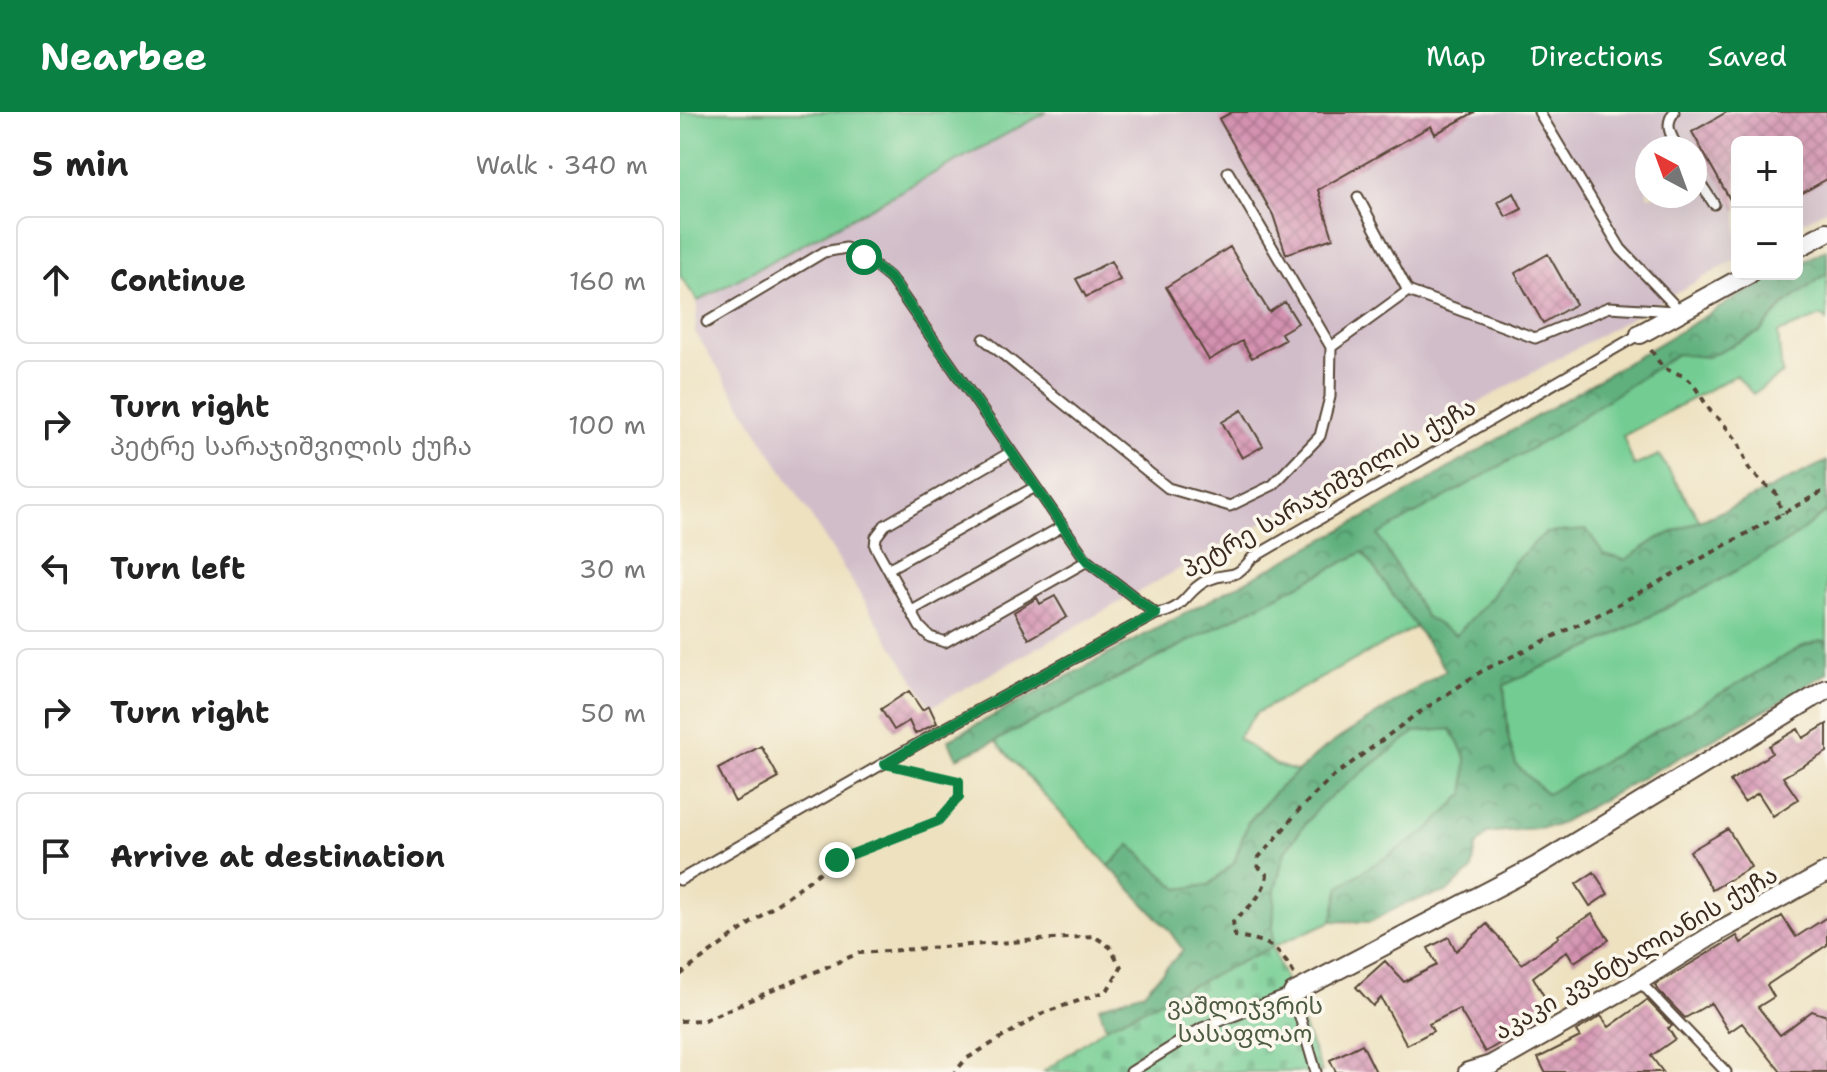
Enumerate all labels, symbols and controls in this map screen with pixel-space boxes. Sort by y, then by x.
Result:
text: Nearbee [40,31,207,82]
text: Map [1426,37,1486,75]
text: Directions [1530,37,1664,75]
text: Saved [1708,37,1787,75]
north arrow [1635,136,1707,208]
map controls [1731,136,1803,280]
button: + [1731,136,1803,208]
text: 5 min [32,141,129,187]
text: Walk · 340 m [475,147,648,182]
button: − [1731,208,1803,280]
route start [846,239,882,275]
icon: ahead [34,258,78,302]
text: Continue [110,260,246,301]
text: 160 m [569,263,646,298]
text: Turn right [110,386,269,427]
street label: პეტრე სარაჯიშვილის ქუჩა [1176,391,1482,585]
icon: right [34,402,78,446]
text: 100 m [568,407,646,442]
text: პეტრე სარაჯიშვილის ქუჩა [110,428,472,463]
icon: left [34,546,78,590]
text: Turn left [110,548,245,589]
text: 30 m [579,551,646,586]
icon: right [34,690,78,734]
text: Turn right [110,692,269,733]
text: 50 m [581,695,646,730]
icon: arrive [34,834,78,878]
text: Arrive at destination [110,836,445,877]
route end [819,842,855,878]
street label: აკაკი კვანტალიანის ქუჩა [1489,859,1783,1047]
park label: ვაშლიჯვრის სასაფლაო [1167,990,1323,1050]

